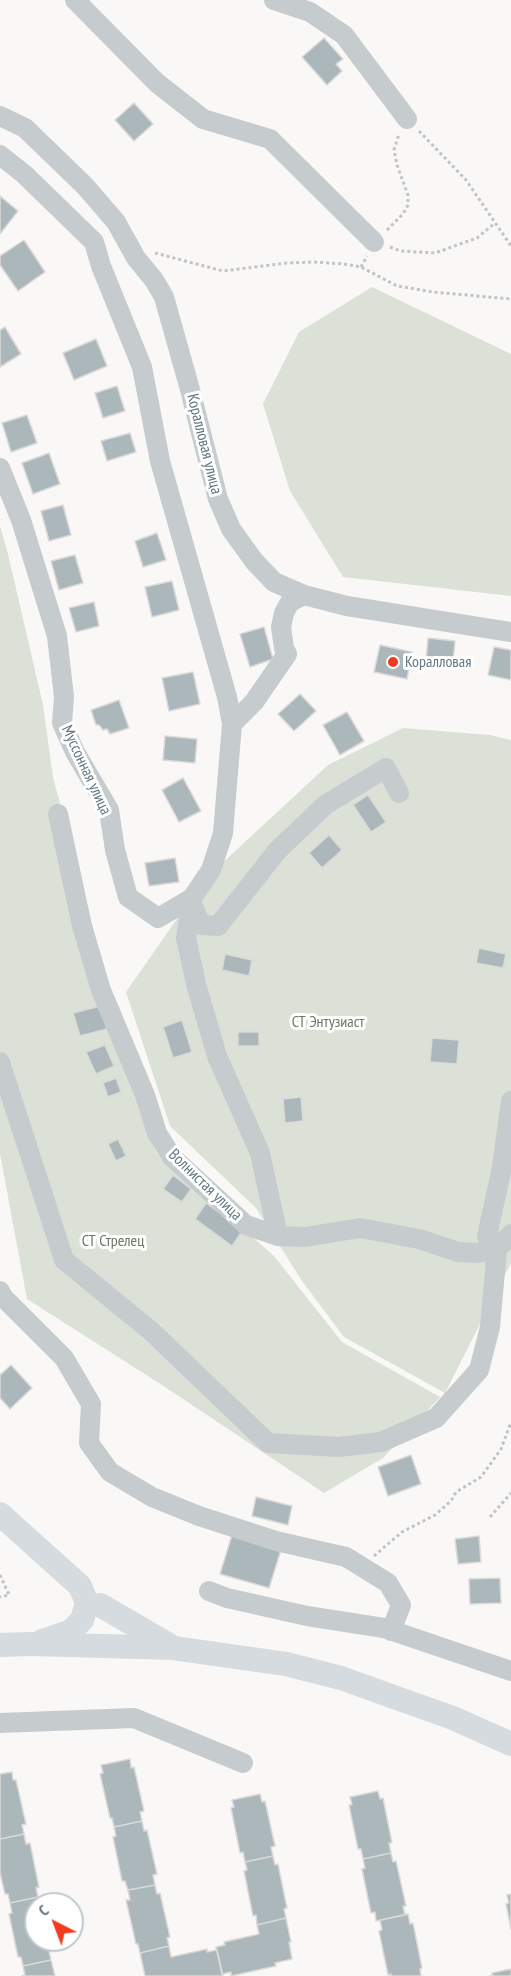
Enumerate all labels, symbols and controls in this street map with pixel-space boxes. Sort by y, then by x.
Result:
street label: Коралловая улица [182,392,226,496]
place label: Коралловая [405,652,471,672]
marker: Коралловая [386,655,400,669]
street label: Муссонная улица [57,722,115,818]
park label: СТ Энтузиаст [292,1012,364,1032]
street label: Волнистая улица [164,1145,246,1225]
park label: СТ Стрелец [82,1231,144,1251]
north arrow [24,1892,84,1952]
text: С [34,1900,53,1920]

